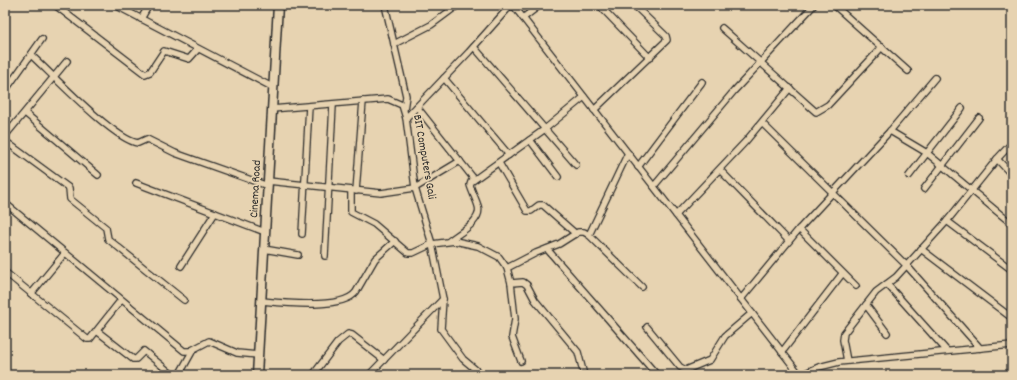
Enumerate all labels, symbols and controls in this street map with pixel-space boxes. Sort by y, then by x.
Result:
street label: BIT Computers Gali [408,113,440,201]
street label: Cinema Road [246,160,266,218]

